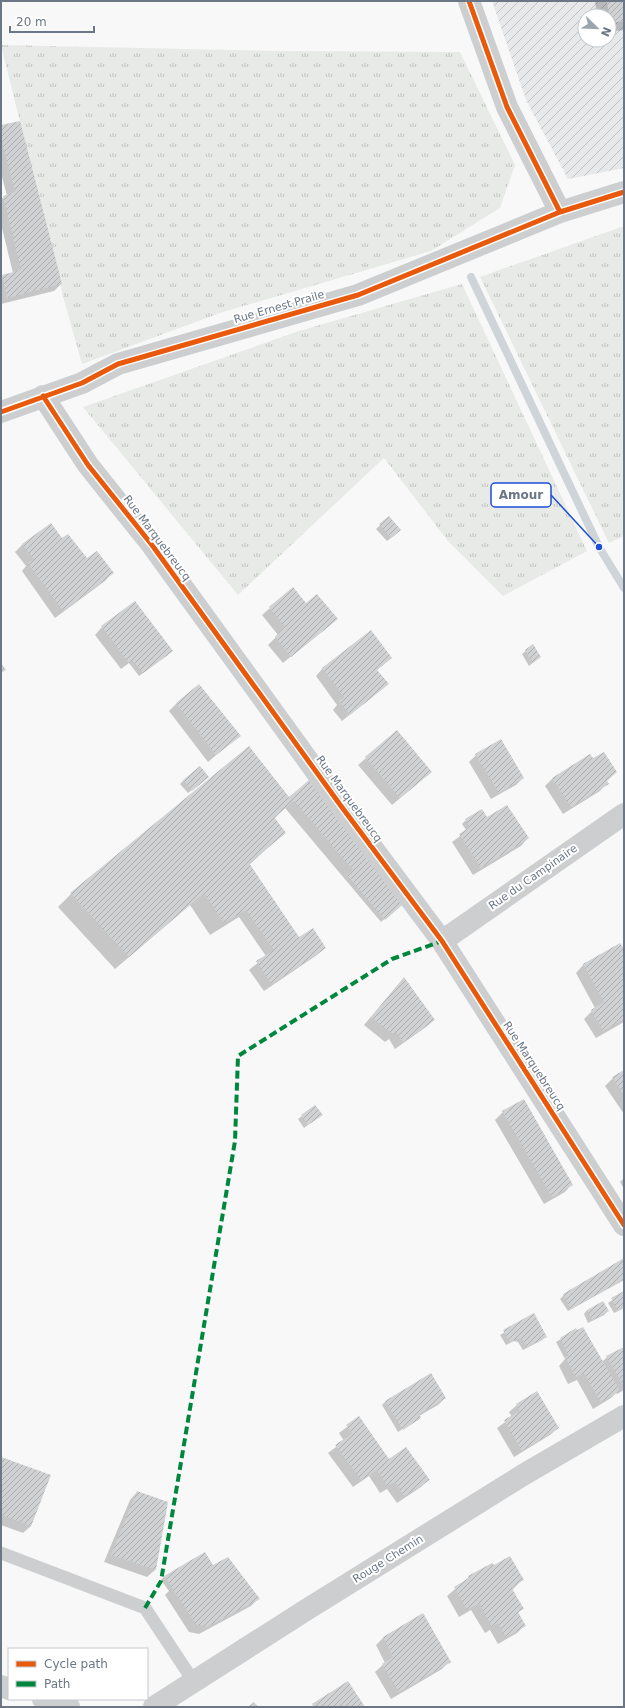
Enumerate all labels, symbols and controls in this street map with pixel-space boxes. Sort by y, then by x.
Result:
scale bar [10,8,94,34]
north arrow [577,8,617,48]
text: 20 m [16,15,47,29]
text: N [598,25,614,38]
street label: Rue Ernest Praile [232,288,326,326]
callout: Amour [491,483,551,507]
text: Amour [499,488,543,502]
street label: Rue Marquebreucq [121,493,193,583]
street label: Rue Marquebreucq [313,753,385,845]
street label: Rue du Campinaire [486,841,580,912]
street label: Rue Marquebreucq [500,1019,568,1113]
street label: Rouge Chemin [351,1532,425,1586]
legend [8,1648,148,1700]
text: Cycle path [44,1657,108,1671]
text: Path [44,1677,70,1691]

